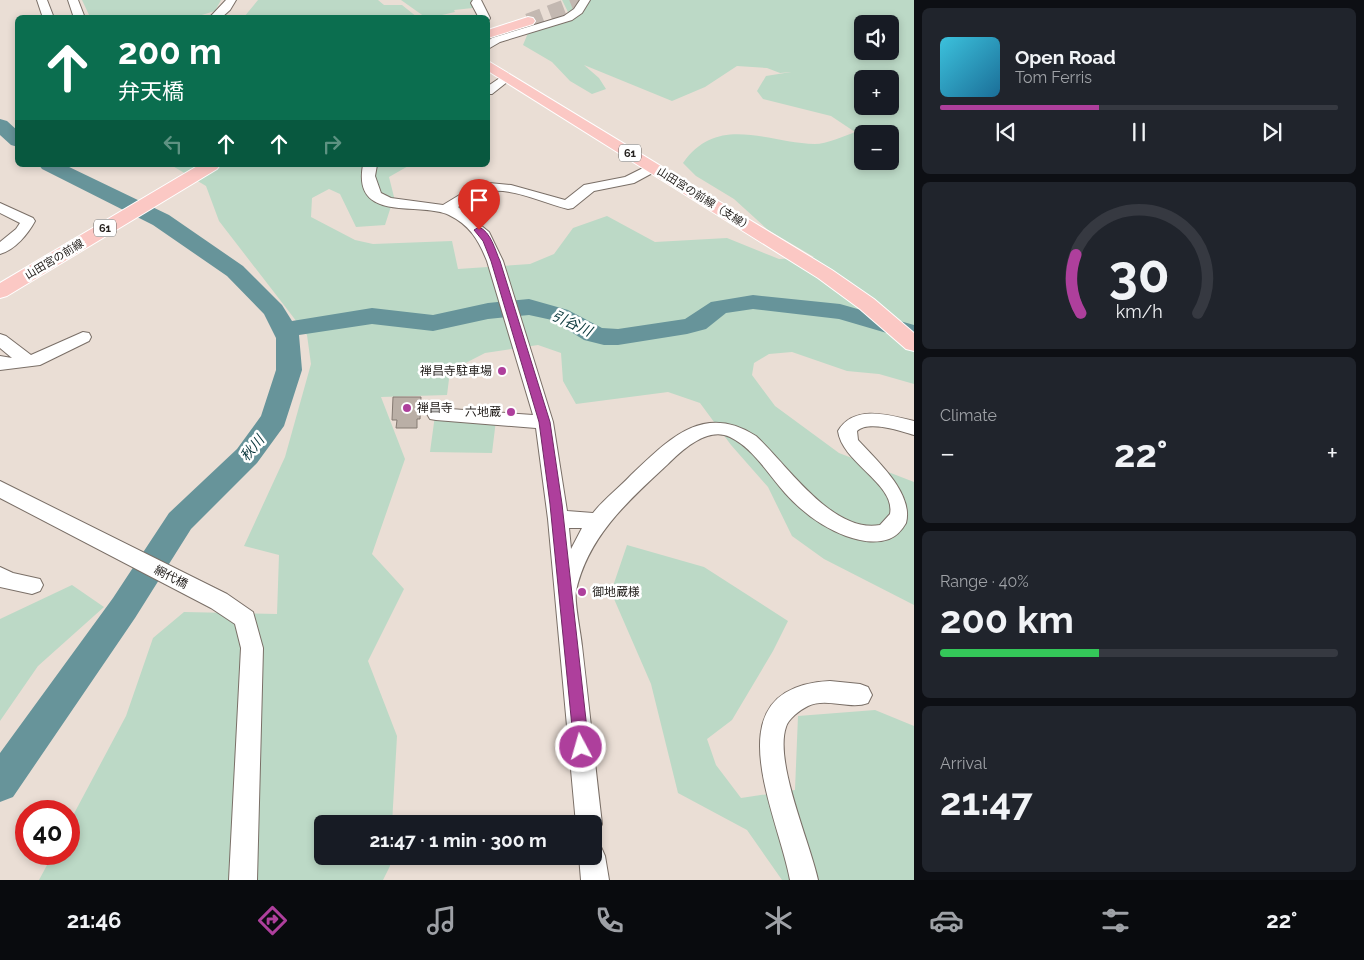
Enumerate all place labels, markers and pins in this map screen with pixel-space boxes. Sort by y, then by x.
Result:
pin [458,179,500,230]
place label: 禅昌寺駐車場 [420,364,492,378]
marker: 禅昌寺駐車場 [496,365,508,377]
place label: 禅昌寺 [417,401,453,415]
marker: 禅昌寺 [401,402,413,414]
place label: 六地蔵 [465,405,501,419]
marker: 六地蔵 [505,406,517,418]
place label: 御地蔵様 [592,585,640,599]
marker: 御地蔵様 [576,586,588,598]

